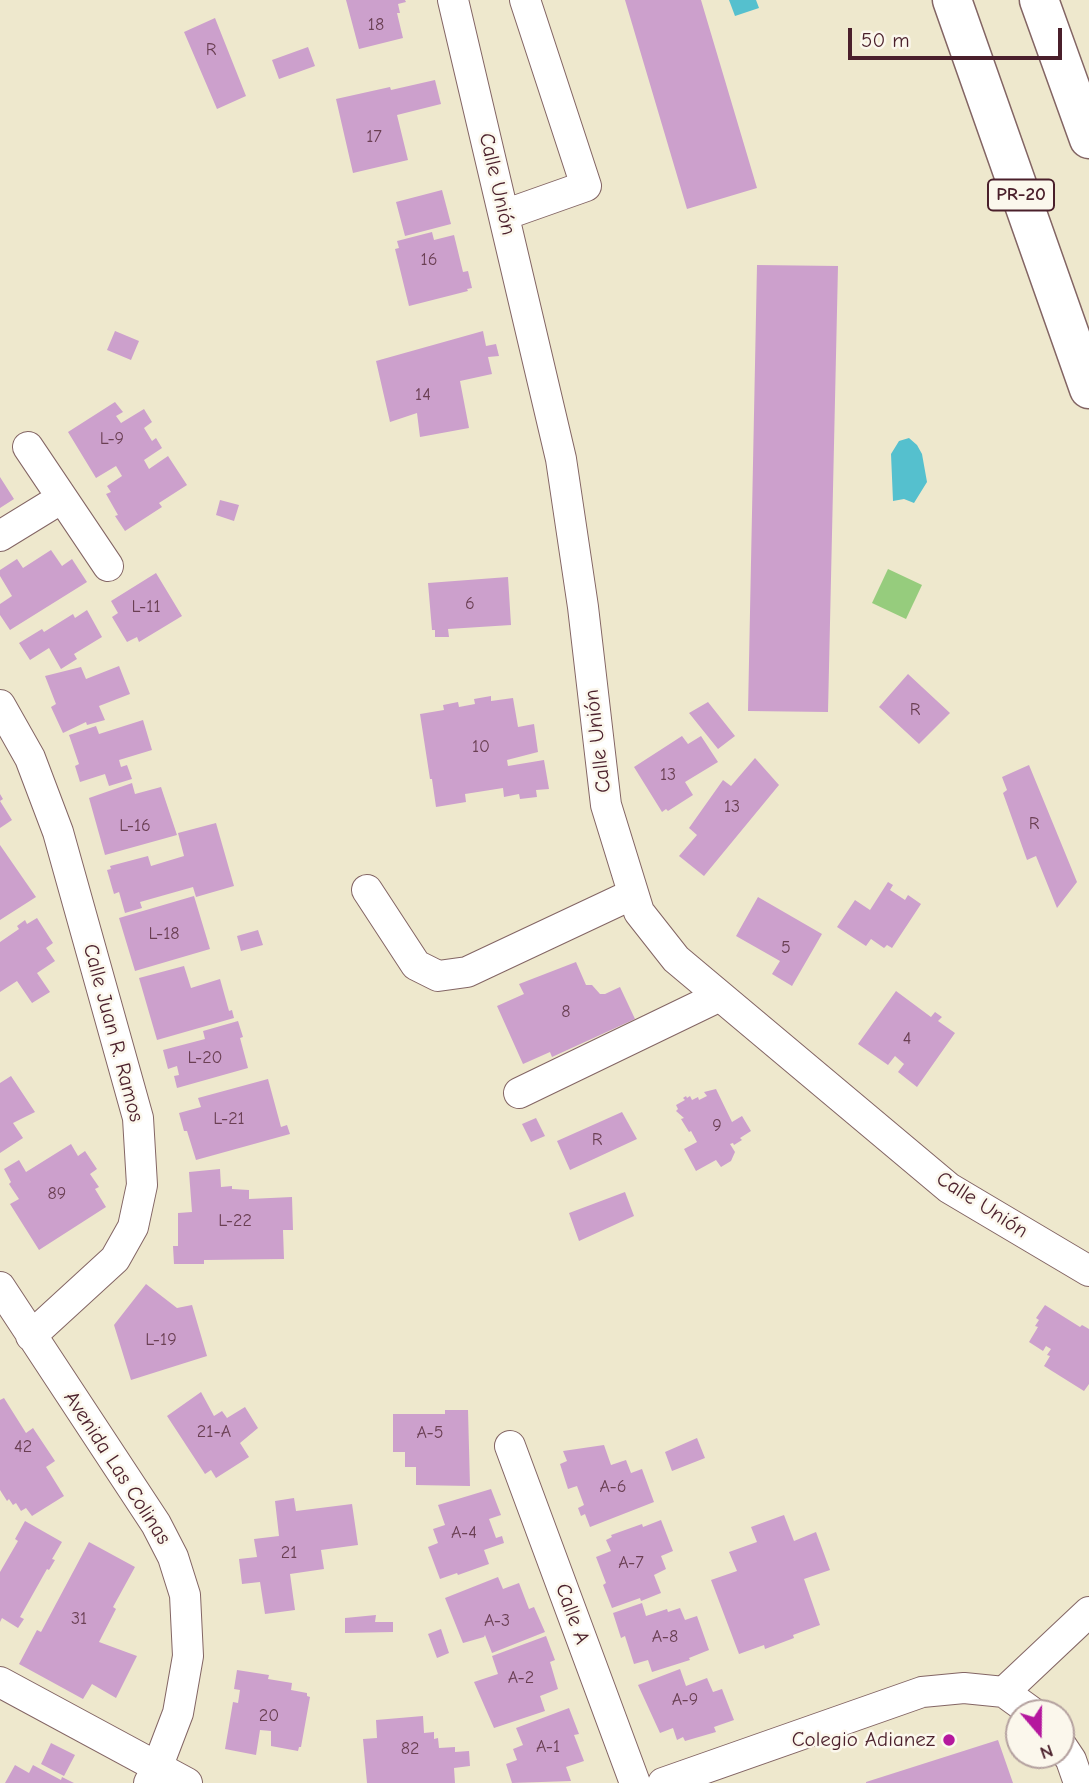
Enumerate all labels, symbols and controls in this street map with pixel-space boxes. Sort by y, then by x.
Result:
house number: 18 [368,14,384,36]
scale bar [851,14,1064,58]
text: 50 m [861,28,910,52]
house number: R [206,39,216,61]
house number: 17 [366,126,382,148]
street label: Calle Unión [473,130,521,238]
road number: PR-20 [988,180,1054,210]
house number: 16 [421,249,437,271]
house number: 14 [415,384,431,406]
house number: L-9 [100,428,124,450]
house number: 6 [465,593,475,615]
house number: L-11 [131,596,161,618]
street label: Calle Unión [579,688,617,794]
house number: R [910,699,920,721]
house number: 10 [472,736,490,758]
house number: 13 [660,764,676,786]
house number: 13 [724,796,740,818]
house number: R [1029,813,1039,835]
house number: L-16 [119,815,151,837]
house number: L-18 [148,923,180,945]
house number: 5 [781,937,791,959]
street label: Calle Juan R. Ramos [77,941,149,1125]
house number: 8 [561,1001,571,1023]
house number: 4 [903,1028,911,1050]
house number: L-20 [187,1047,223,1069]
house number: L-21 [213,1108,245,1130]
house number: 9 [712,1115,722,1137]
house number: R [592,1129,602,1151]
street label: Calle Unión [931,1166,1033,1244]
house number: 89 [48,1183,66,1205]
house number: L-22 [218,1210,252,1232]
house number: L-19 [145,1329,177,1351]
street label: Avenida Las Colinas [58,1387,176,1549]
house number: 21-A [197,1421,231,1443]
house number: A-5 [417,1422,443,1444]
house number: 42 [14,1436,32,1458]
house number: A-6 [600,1476,626,1498]
house number: A-4 [451,1522,477,1544]
house number: 21 [281,1542,297,1564]
house number: A-7 [618,1552,644,1574]
street label: Calle A [549,1580,595,1648]
house number: 31 [71,1608,87,1630]
house number: A-3 [484,1610,510,1632]
house number: A-8 [652,1626,678,1648]
house number: A-2 [508,1667,534,1689]
house number: A-9 [672,1689,698,1711]
north arrow [1005,1699,1075,1769]
house number: 20 [259,1705,279,1727]
place label: Colegio Adianez [792,1727,935,1753]
marker: Colegio Adianez [941,1732,957,1748]
house number: A-1 [536,1736,560,1758]
house number: 82 [401,1738,419,1760]
text: N [1037,1739,1056,1764]

